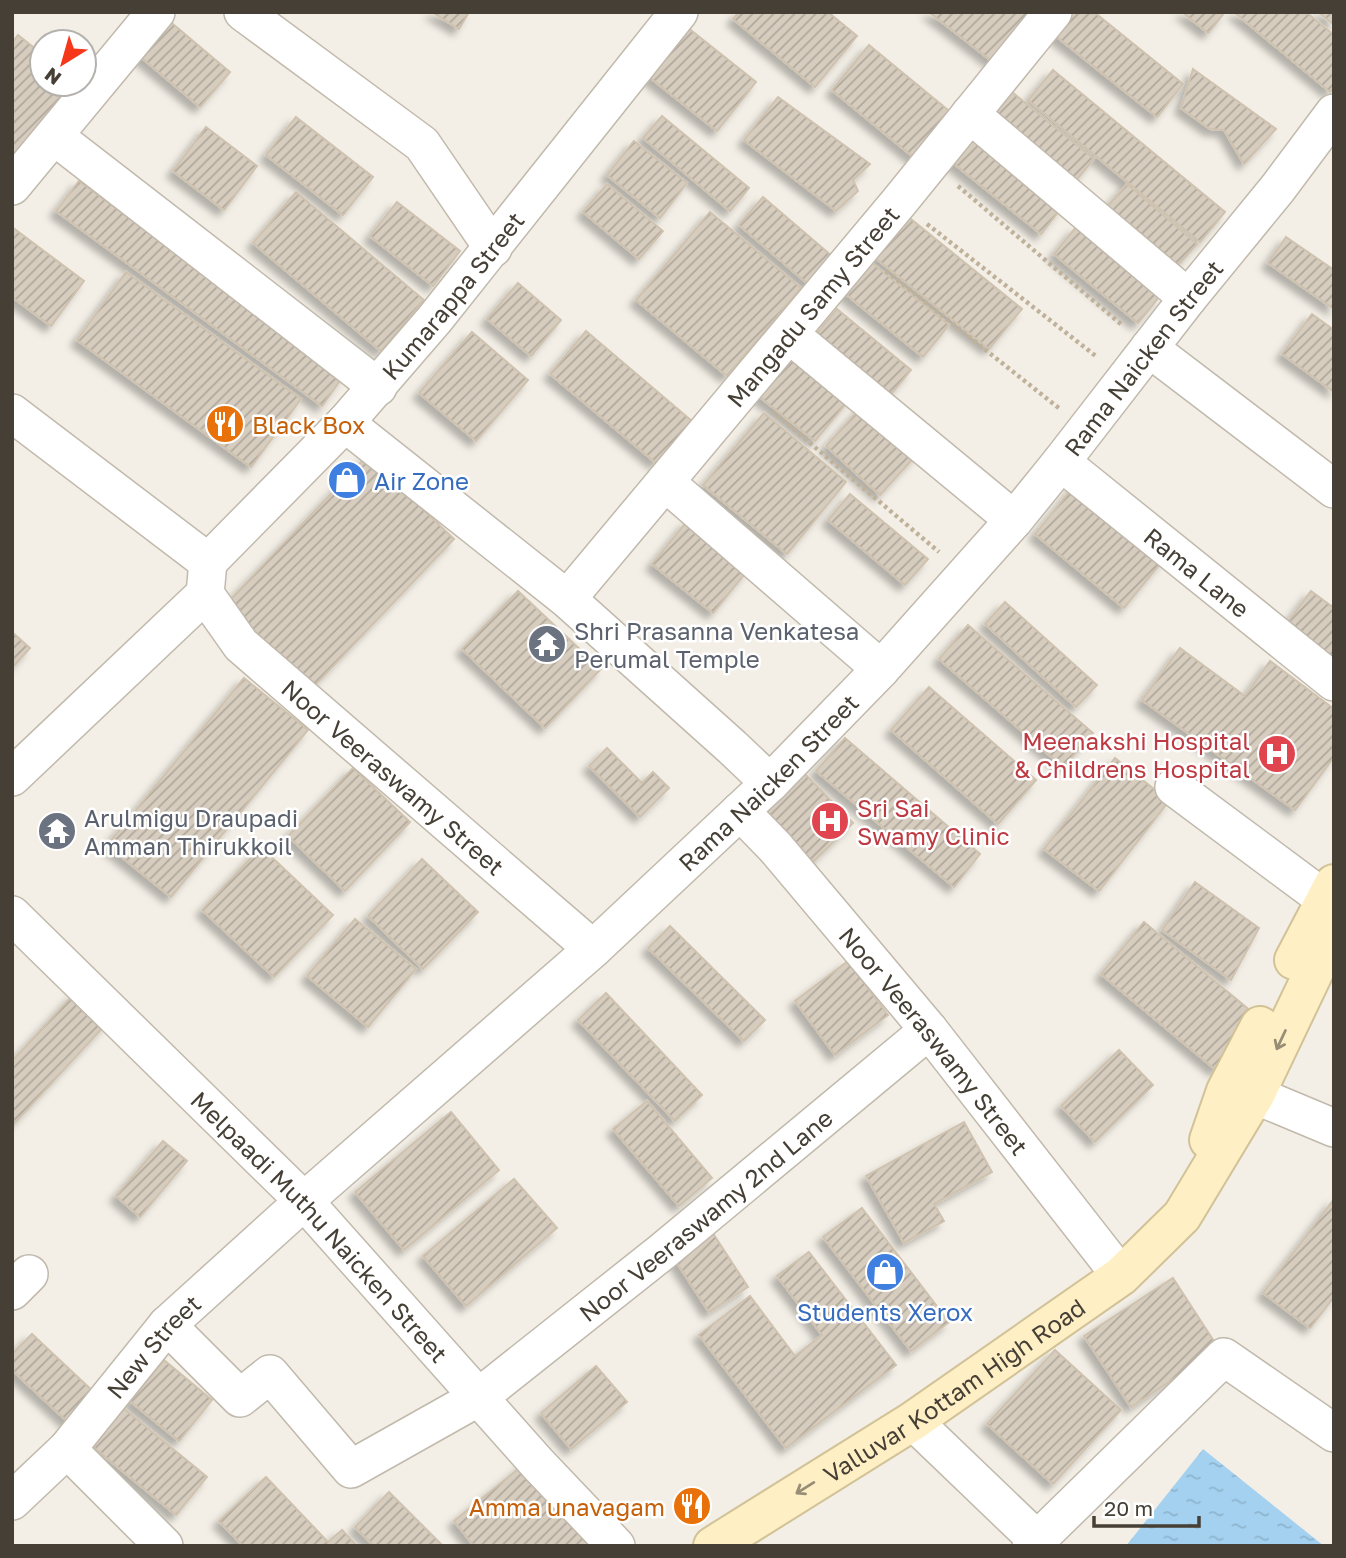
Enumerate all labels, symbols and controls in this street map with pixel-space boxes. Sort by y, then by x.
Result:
north arrow [28,28,98,98]
text: N [40,63,65,91]
street label: Mangadu Samy Street [720,200,904,412]
street label: Kumarappa Street [375,205,529,385]
street label: Rama Naicken Street [1057,254,1228,461]
restaurant icon: Black Box [204,403,246,445]
place label: Black Box [252,410,365,439]
shop icon: Air Zone [326,459,368,501]
place label: Air Zone [374,466,469,495]
street label: Rama Lane [1139,521,1256,623]
place label: Shri Prasanna Venkatesa Perumal Temple [574,616,859,673]
temple icon: Shri Prasanna Venkatesa Perumal Temple [526,623,568,665]
street label: Noor Veeraswamy Street [276,673,510,881]
street label: Rama Naicken Street [672,687,864,876]
place label: Meenakshi Hospital & Childrens Hospital [1014,726,1250,783]
hospital icon: Meenakshi Hospital & Childrens Hospital [1256,733,1298,775]
place label: Sri Sai Swamy Clinic [857,793,1010,850]
hospital icon: Sri Sai Swamy Clinic [809,800,851,842]
place label: Arulmigu Draupadi Amman Thirukkoil [84,803,298,860]
temple icon: Arulmigu Draupadi Amman Thirukkoil [36,810,78,852]
street label: Noor Veeraswamy Street [834,921,1035,1160]
one-way arrow [1274,1029,1287,1050]
street label: Melpaadi Muthu Naicken Street [186,1085,454,1368]
street label: Noor Veeraswamy 2nd Lane [573,1102,838,1327]
shop icon: Students Xerox [864,1251,906,1293]
street label: New Street [100,1288,206,1404]
street label: Valluvar Kottam High Road [818,1291,1090,1488]
place label: Students Xerox [797,1297,973,1326]
one-way arrow [796,1482,816,1496]
scale bar [1094,1484,1199,1528]
restaurant icon: Amma unavagam [671,1485,713,1527]
place label: Amma unavagam [469,1492,665,1521]
text: 20 m [1104,1495,1153,1521]

